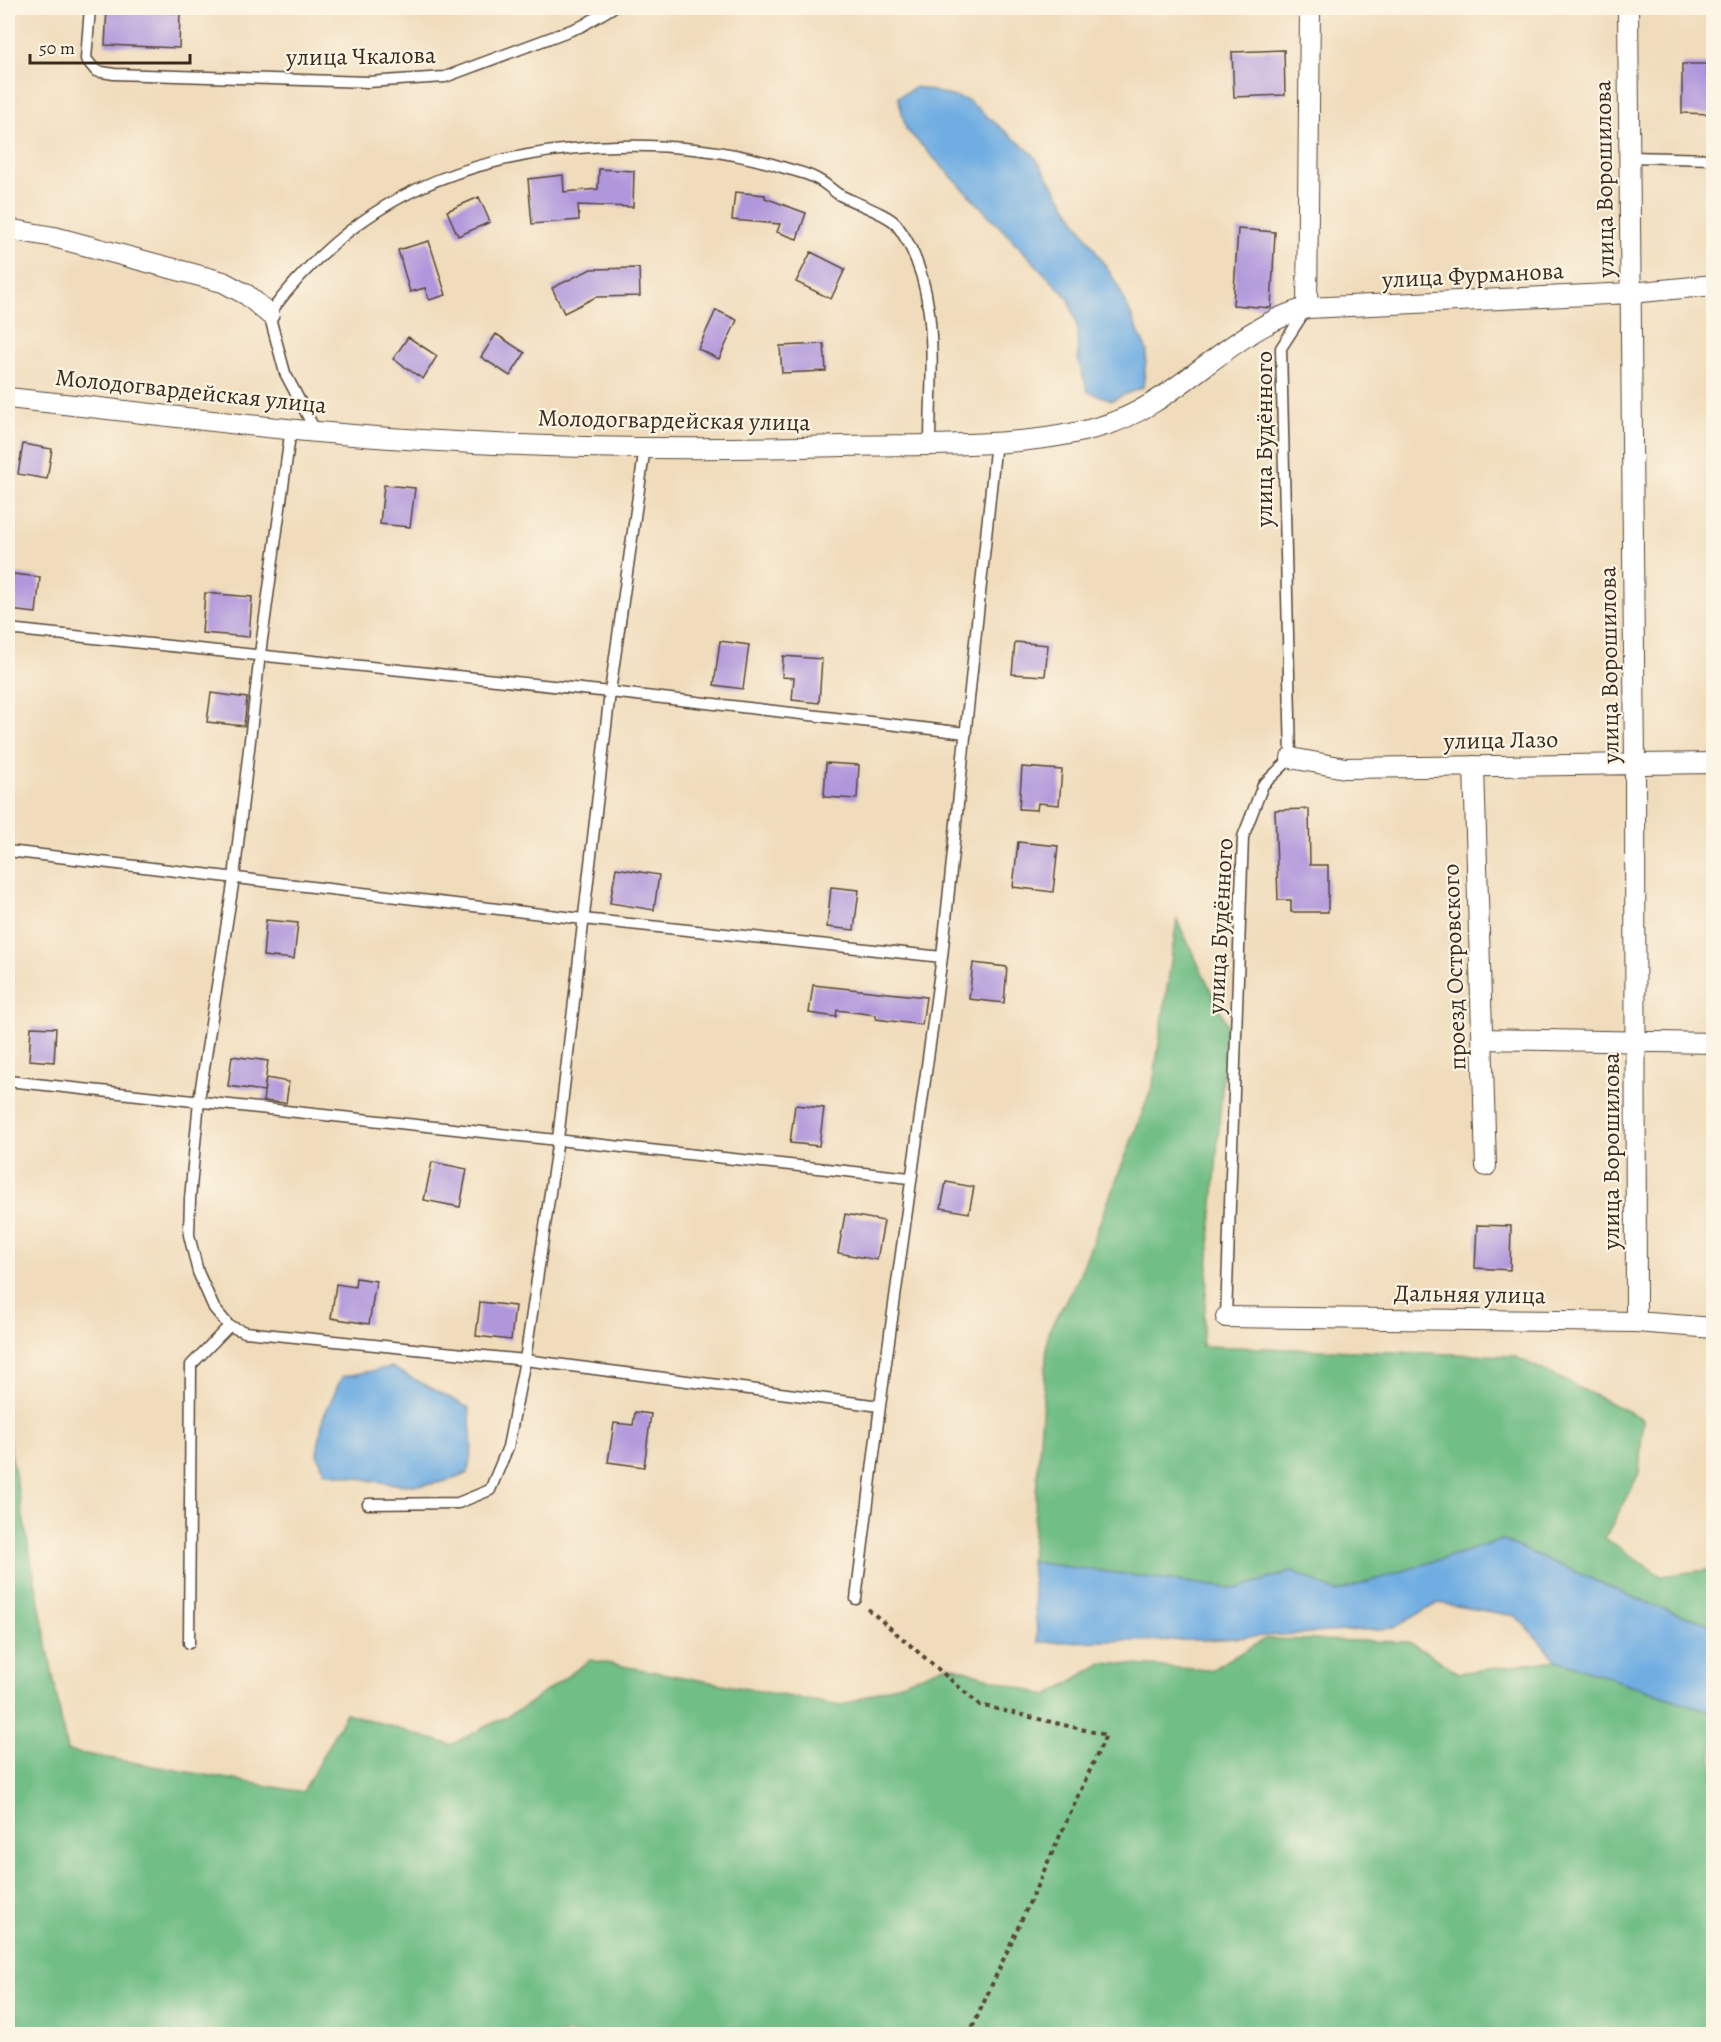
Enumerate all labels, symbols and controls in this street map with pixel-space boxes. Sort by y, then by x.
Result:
scale bar [30,27,190,65]
text: 50 m [39,36,75,60]
street label: улица Чкалова [285,39,436,73]
street label: улица Ворошилова [1586,80,1622,279]
street label: улица Фурманова [1380,254,1565,296]
street label: улица Будённого [1248,351,1280,528]
street label: Молодогвардейская улица [54,361,328,421]
street label: Молодогвардейская улица [537,402,811,438]
street label: улица Ворошилова [1591,566,1627,765]
street label: улица Лазо [1442,723,1559,757]
street label: улица Будённого [1199,837,1241,1016]
street label: проезд Островского [1434,863,1474,1071]
street label: улица Ворошилова [1595,1052,1627,1251]
street label: Дальняя улица [1394,1277,1546,1311]

